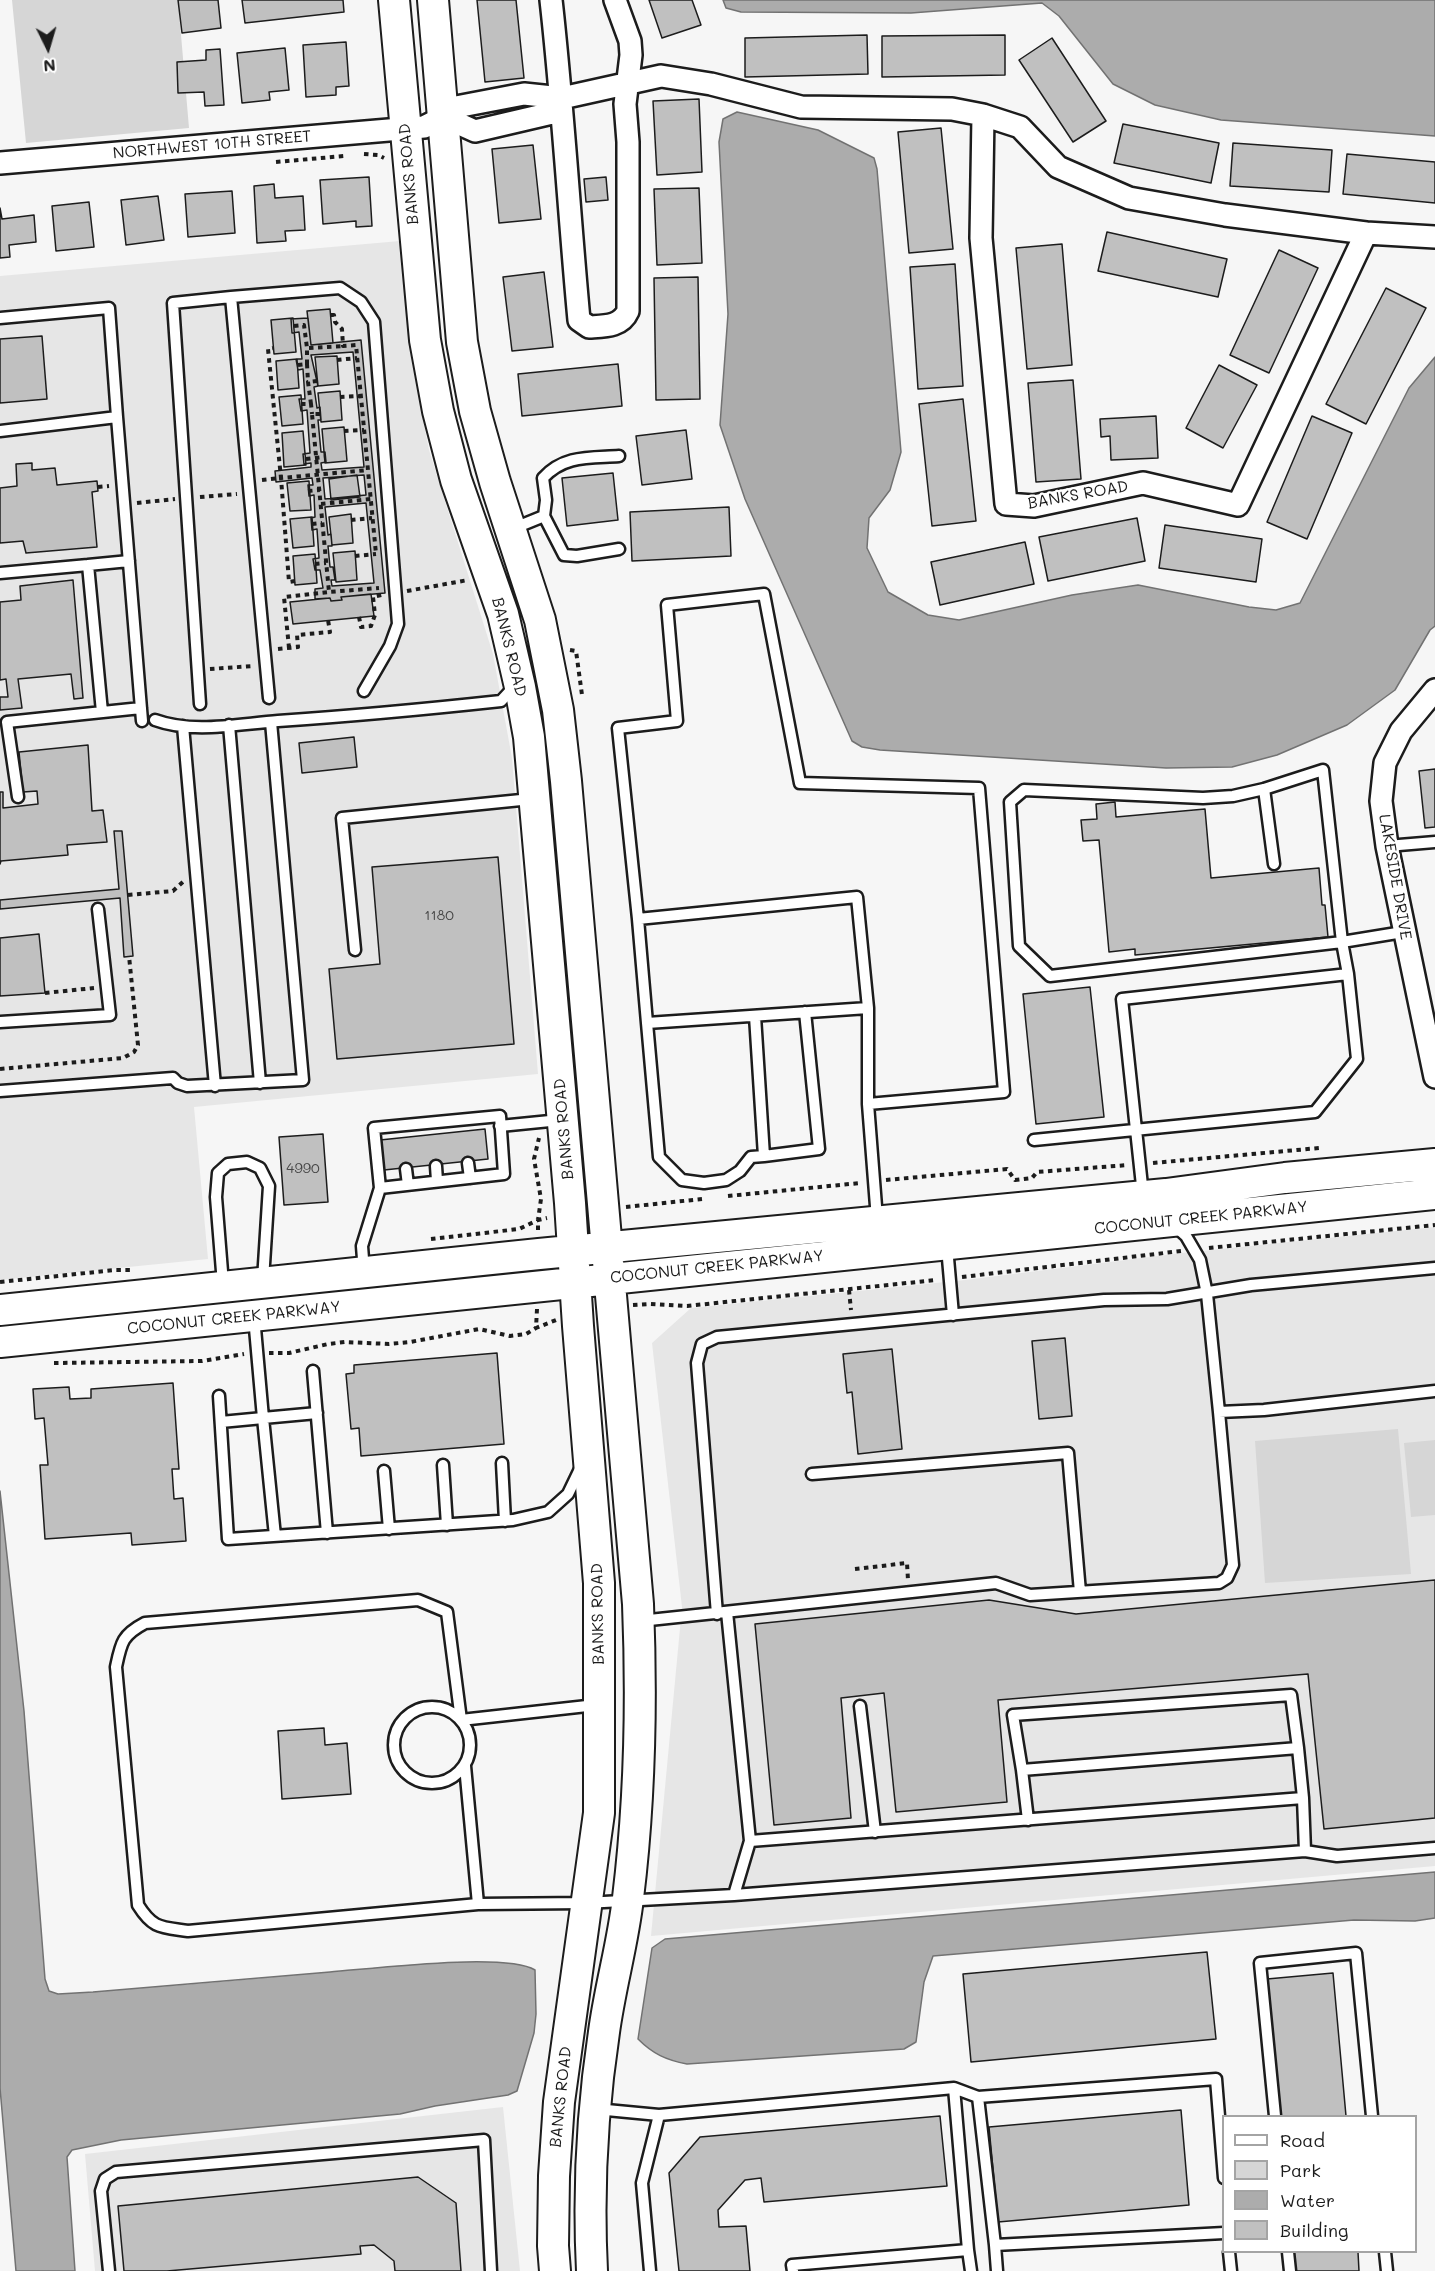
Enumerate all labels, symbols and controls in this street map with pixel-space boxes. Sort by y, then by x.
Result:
north arrow [18,18,78,78]
text: N [43,55,57,77]
street label: BANKS ROAD [395,123,423,225]
street label: NORTHWEST 10TH STREET [112,127,312,163]
street label: BANKS ROAD [1026,477,1130,513]
street label: BANKS ROAD [487,595,531,699]
street label: LAKESIDE DRIVE [1374,813,1416,941]
house number: 1180 [424,908,454,924]
street label: BANKS ROAD [550,1078,578,1180]
house number: 4990 [286,1161,320,1177]
street label: COCONUT CREEK PARKWAY [1093,1197,1309,1239]
street label: COCONUT CREEK PARKWAY [609,1246,825,1288]
street label: COCONUT CREEK PARKWAY [126,1297,342,1339]
street label: BANKS ROAD [588,1563,608,1665]
street label: BANKS ROAD [546,2045,576,2149]
legend [1222,2115,1417,2253]
text: Road [1280,2128,1325,2152]
text: Park [1280,2158,1321,2182]
text: Water [1280,2188,1335,2212]
text: Building [1280,2218,1348,2242]

